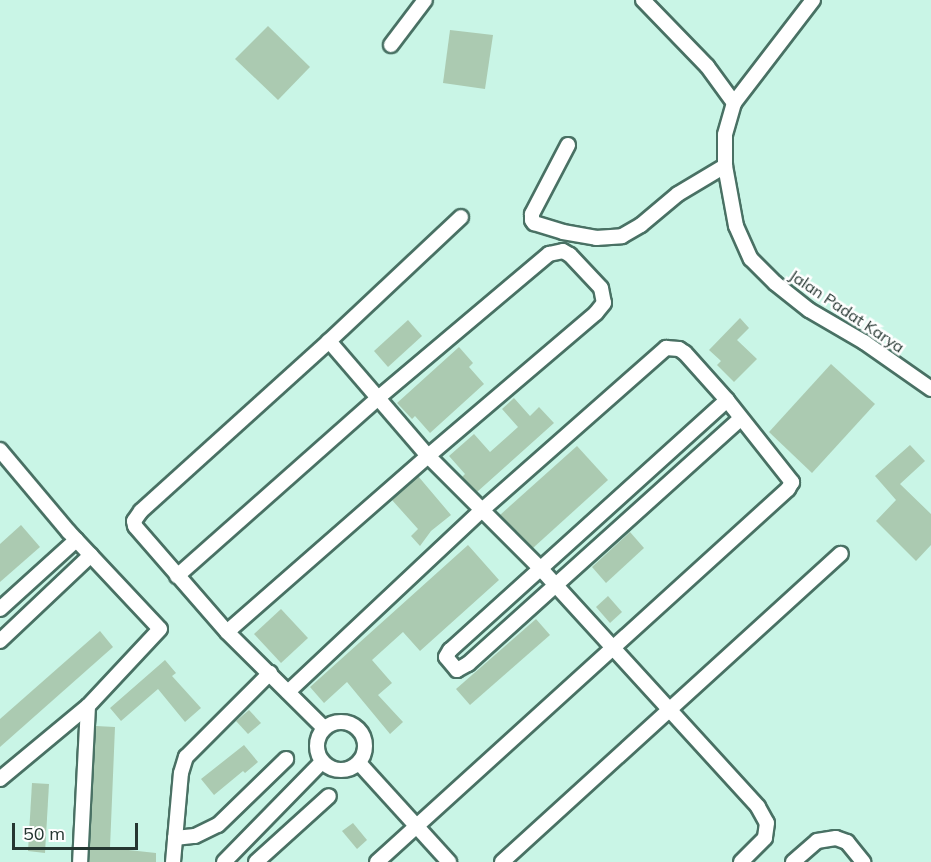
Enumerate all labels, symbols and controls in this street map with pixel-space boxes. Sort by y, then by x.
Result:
street label: Jalan Padat Karya [786,265,908,357]
scale bar [15,811,141,849]
text: 50 m [23,822,65,845]

